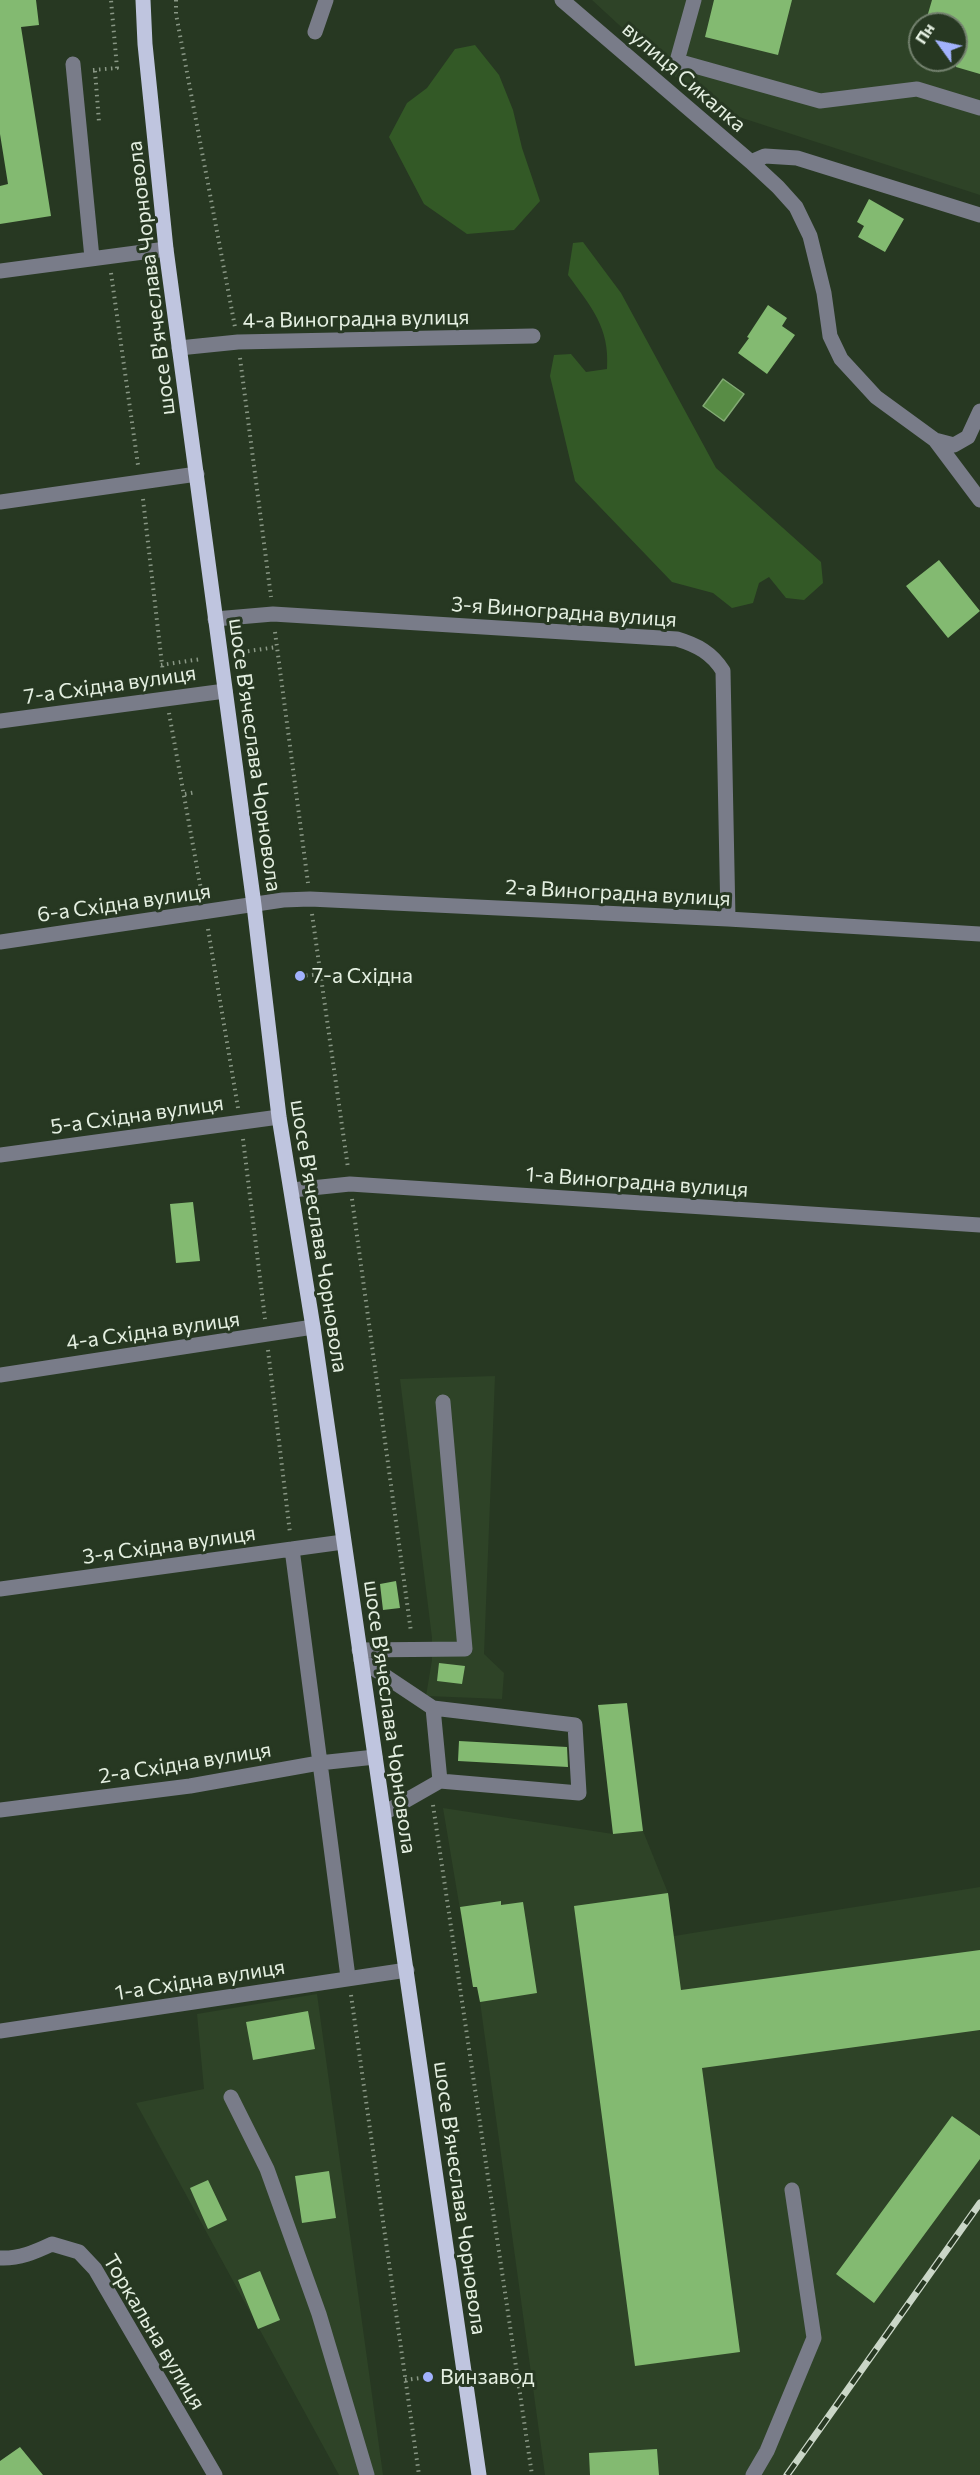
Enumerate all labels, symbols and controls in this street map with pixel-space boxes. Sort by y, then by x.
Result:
north arrow [908,12,968,72]
street label: вулиця Сикалка [617,16,751,138]
text: Пн [910,19,938,47]
street label: шосе В'ячеслава Чорновола [122,139,180,417]
street label: 4-а Виноградна вулиця [242,304,470,334]
street label: 3-я Виноградна вулиця [450,592,678,632]
street label: шосе В'ячеслава Чорновола [223,617,287,893]
street label: 7-а Східна вулиця [22,660,198,710]
street label: 2-а Виноградна вулиця [505,875,731,911]
street label: 6-а Східна вулиця [35,878,213,928]
place label: 7-а Східна [312,963,413,989]
marker: 7-а Східна [293,969,307,983]
street label: 5-а Східна вулиця [49,1090,225,1140]
street label: шосе В'ячеслава Чорновола [285,1098,353,1374]
street label: 1-а Виноградна вулиця [525,1162,749,1202]
street label: 4-а Східна вулиця [65,1306,241,1356]
street label: 3-я Східна вулиця [81,1520,257,1570]
street label: шосе В'ячеслава Чорновола [358,1579,422,1855]
street label: 2-а Східна вулиця [97,1737,273,1789]
street label: 1-а Східна вулиця [113,1954,287,2006]
street label: шосе В'ячеслава Чорновола [428,2060,492,2336]
street label: Торкальна вулиця [98,2250,210,2414]
place label: Винзавод [440,2364,534,2390]
marker: Винзавод [421,2370,435,2384]

